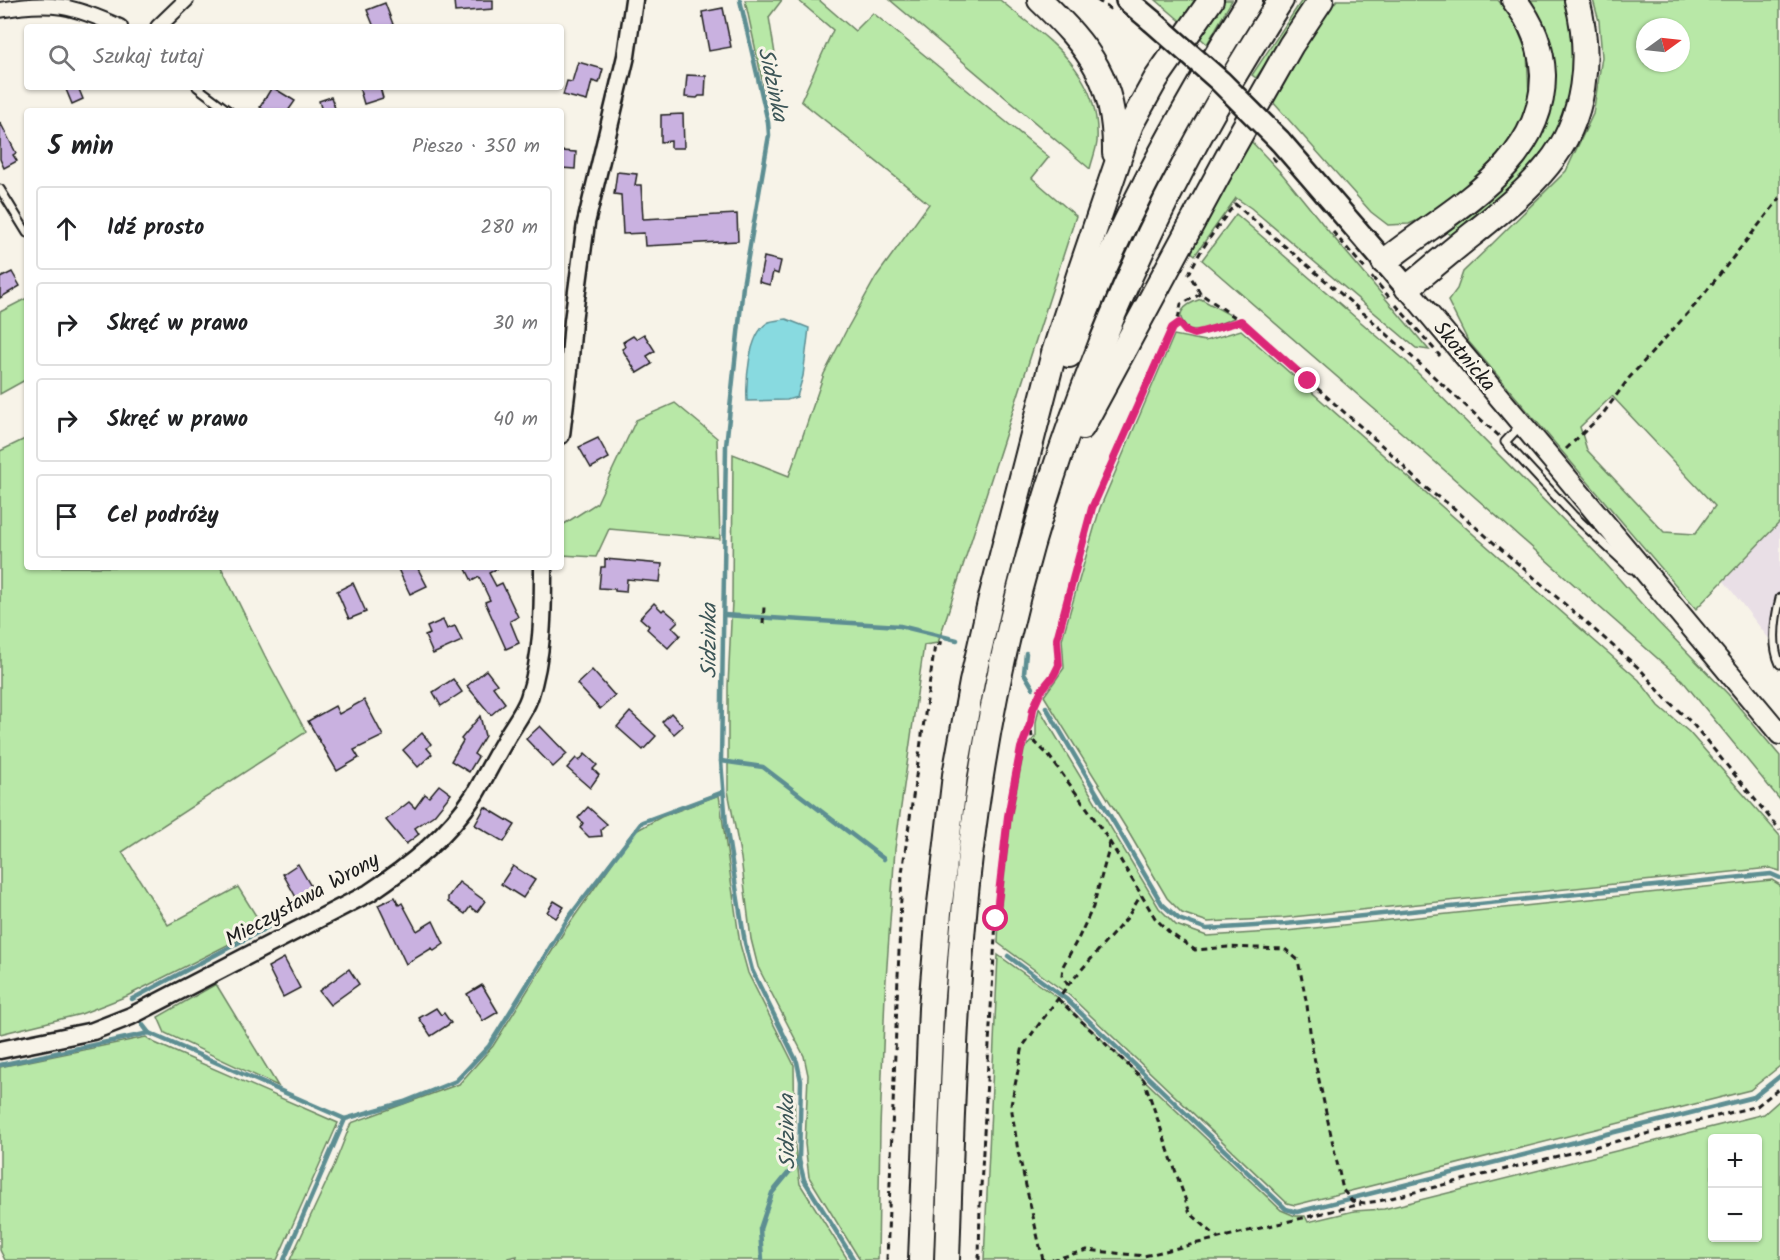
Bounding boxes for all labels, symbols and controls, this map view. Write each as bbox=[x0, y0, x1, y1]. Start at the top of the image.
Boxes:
north arrow bbox=[1636, 18, 1690, 72]
search box bbox=[24, 24, 564, 90]
text: Szukaj tutaj bbox=[93, 40, 204, 75]
icon: search bbox=[45, 41, 78, 74]
water label: Sidzinka bbox=[747, 44, 797, 127]
text: 5 min bbox=[48, 126, 114, 168]
text: Pieszo · 350 m bbox=[412, 131, 540, 163]
text: Idź prosto bbox=[107, 211, 204, 246]
icon: ahead bbox=[50, 212, 83, 245]
text: 280 m bbox=[480, 212, 538, 244]
text: Skręć w prawo bbox=[107, 307, 248, 342]
icon: right bbox=[50, 308, 83, 341]
text: 30 m bbox=[493, 308, 538, 340]
street label: Skotnicka bbox=[1424, 314, 1503, 400]
route end bbox=[1294, 367, 1320, 393]
text: Skręć w prawo bbox=[107, 403, 248, 438]
icon: right bbox=[50, 404, 83, 437]
text: 40 m bbox=[493, 404, 538, 436]
text: Cel podróży bbox=[107, 499, 219, 534]
icon: arrive bbox=[50, 500, 83, 533]
water label: Sidzinka bbox=[693, 602, 728, 679]
street label: Mieczysława Wrony bbox=[219, 844, 386, 956]
route start bbox=[982, 905, 1008, 931]
water label: Sidzinka bbox=[770, 1092, 807, 1170]
map controls bbox=[1708, 1134, 1762, 1242]
button: + bbox=[1708, 1134, 1762, 1188]
button: − bbox=[1708, 1188, 1762, 1242]

